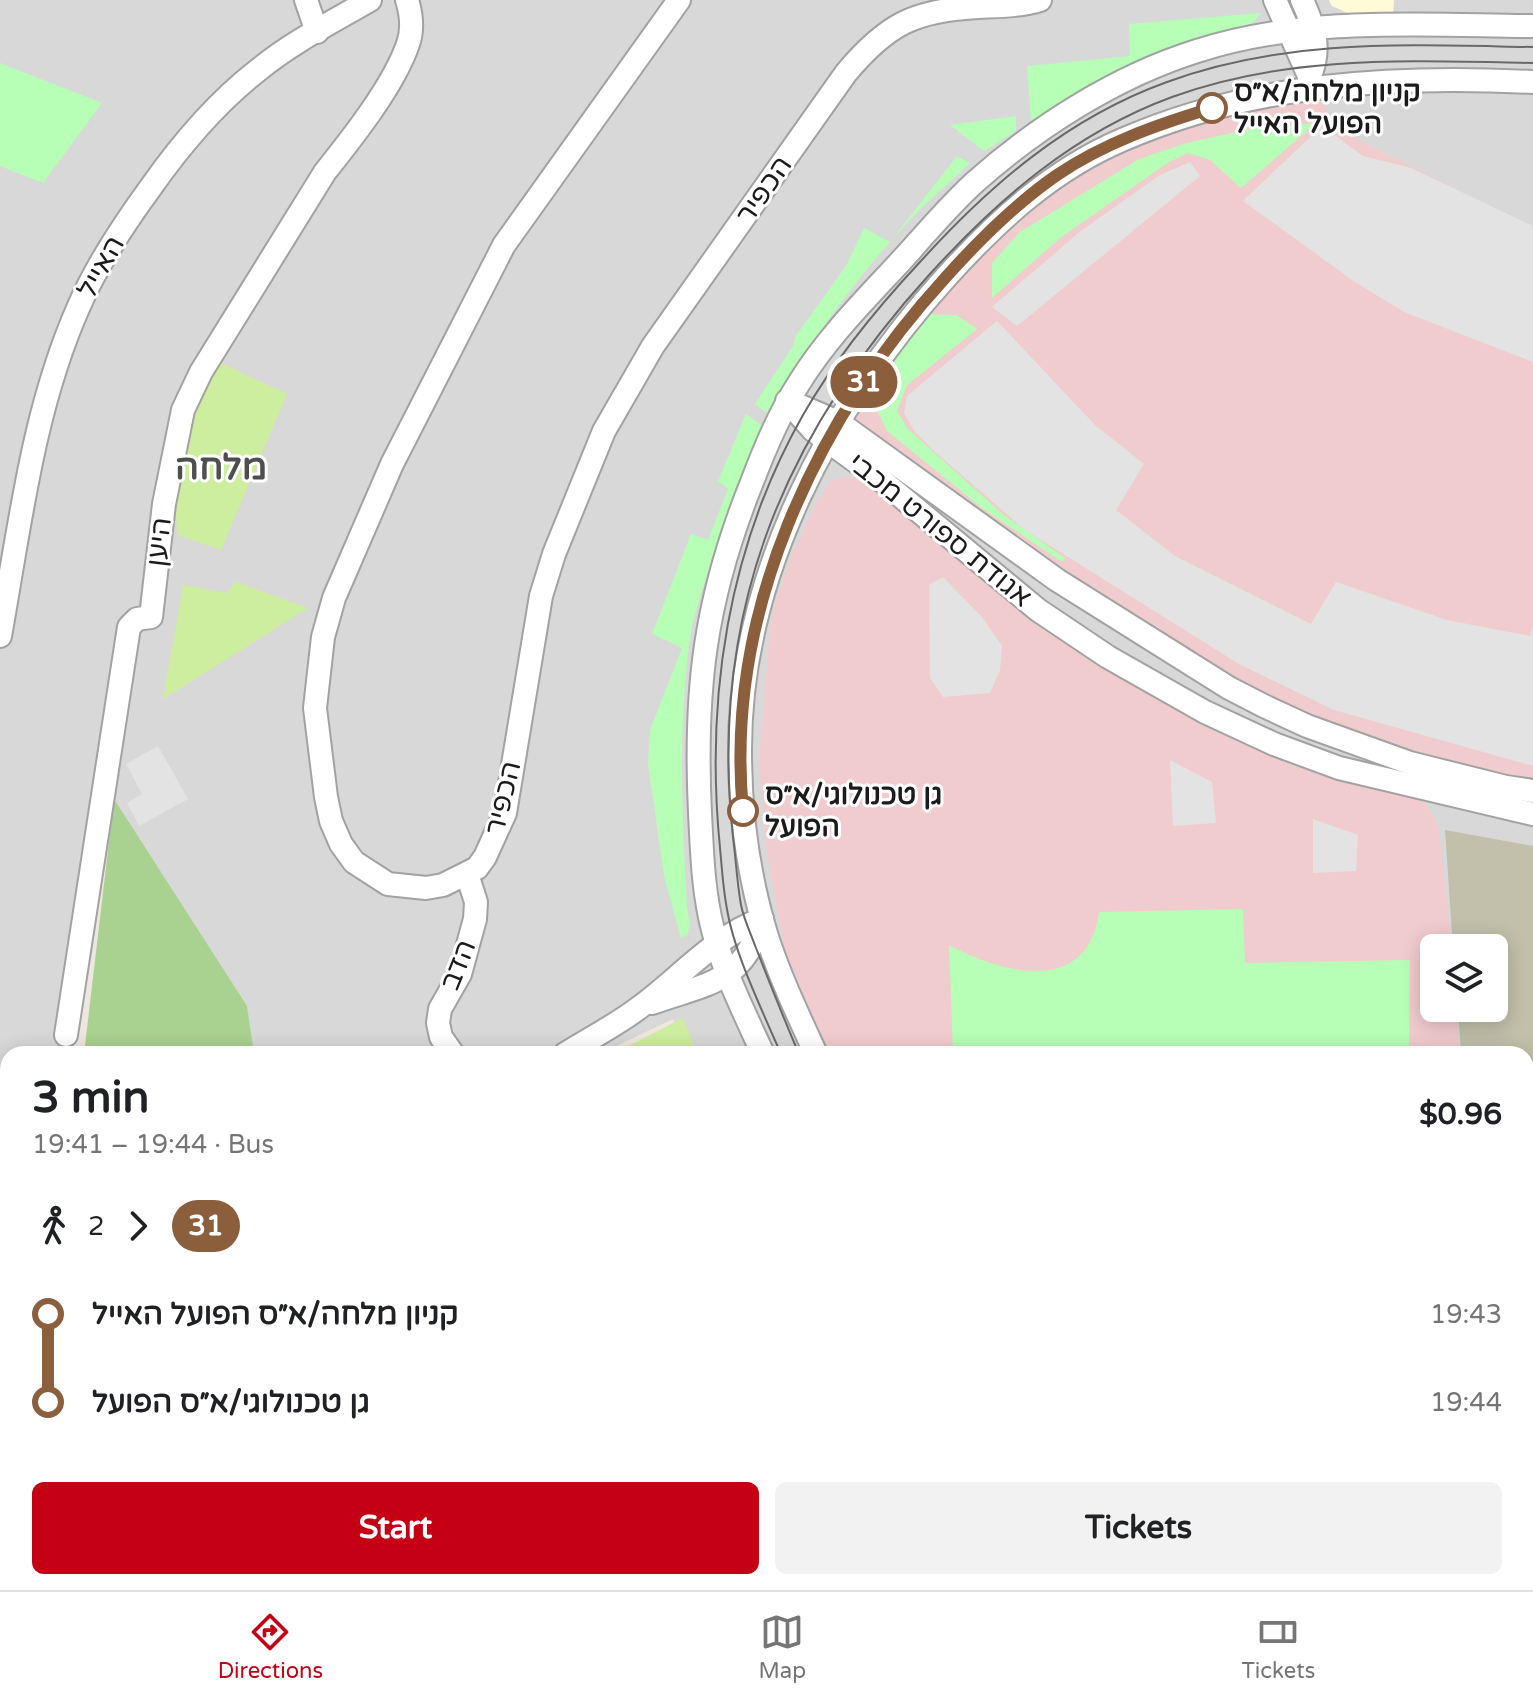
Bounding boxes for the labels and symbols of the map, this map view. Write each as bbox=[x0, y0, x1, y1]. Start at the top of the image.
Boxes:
place label: קניון מלחה/א״ס הפועל האייל bbox=[1234, 75, 1421, 141]
marker: קניון מלחה/א״ס הפועל האייל bbox=[1197, 93, 1227, 123]
street label: הכפיר bbox=[729, 150, 799, 230]
street label: האייל bbox=[70, 230, 132, 304]
line badge: 31 bbox=[828, 356, 900, 408]
street label: אגודת ספורט מכבי bbox=[841, 445, 1039, 615]
district label: מלחה bbox=[175, 446, 267, 489]
street label: היען bbox=[139, 516, 179, 568]
street label: הכפיר bbox=[477, 757, 529, 839]
place label: גן טכנולוגי/א״ס הפועל bbox=[765, 778, 942, 844]
marker: גן טכנולוגי/א״ס הפועל bbox=[728, 796, 758, 826]
street label: הדב bbox=[433, 935, 483, 995]

